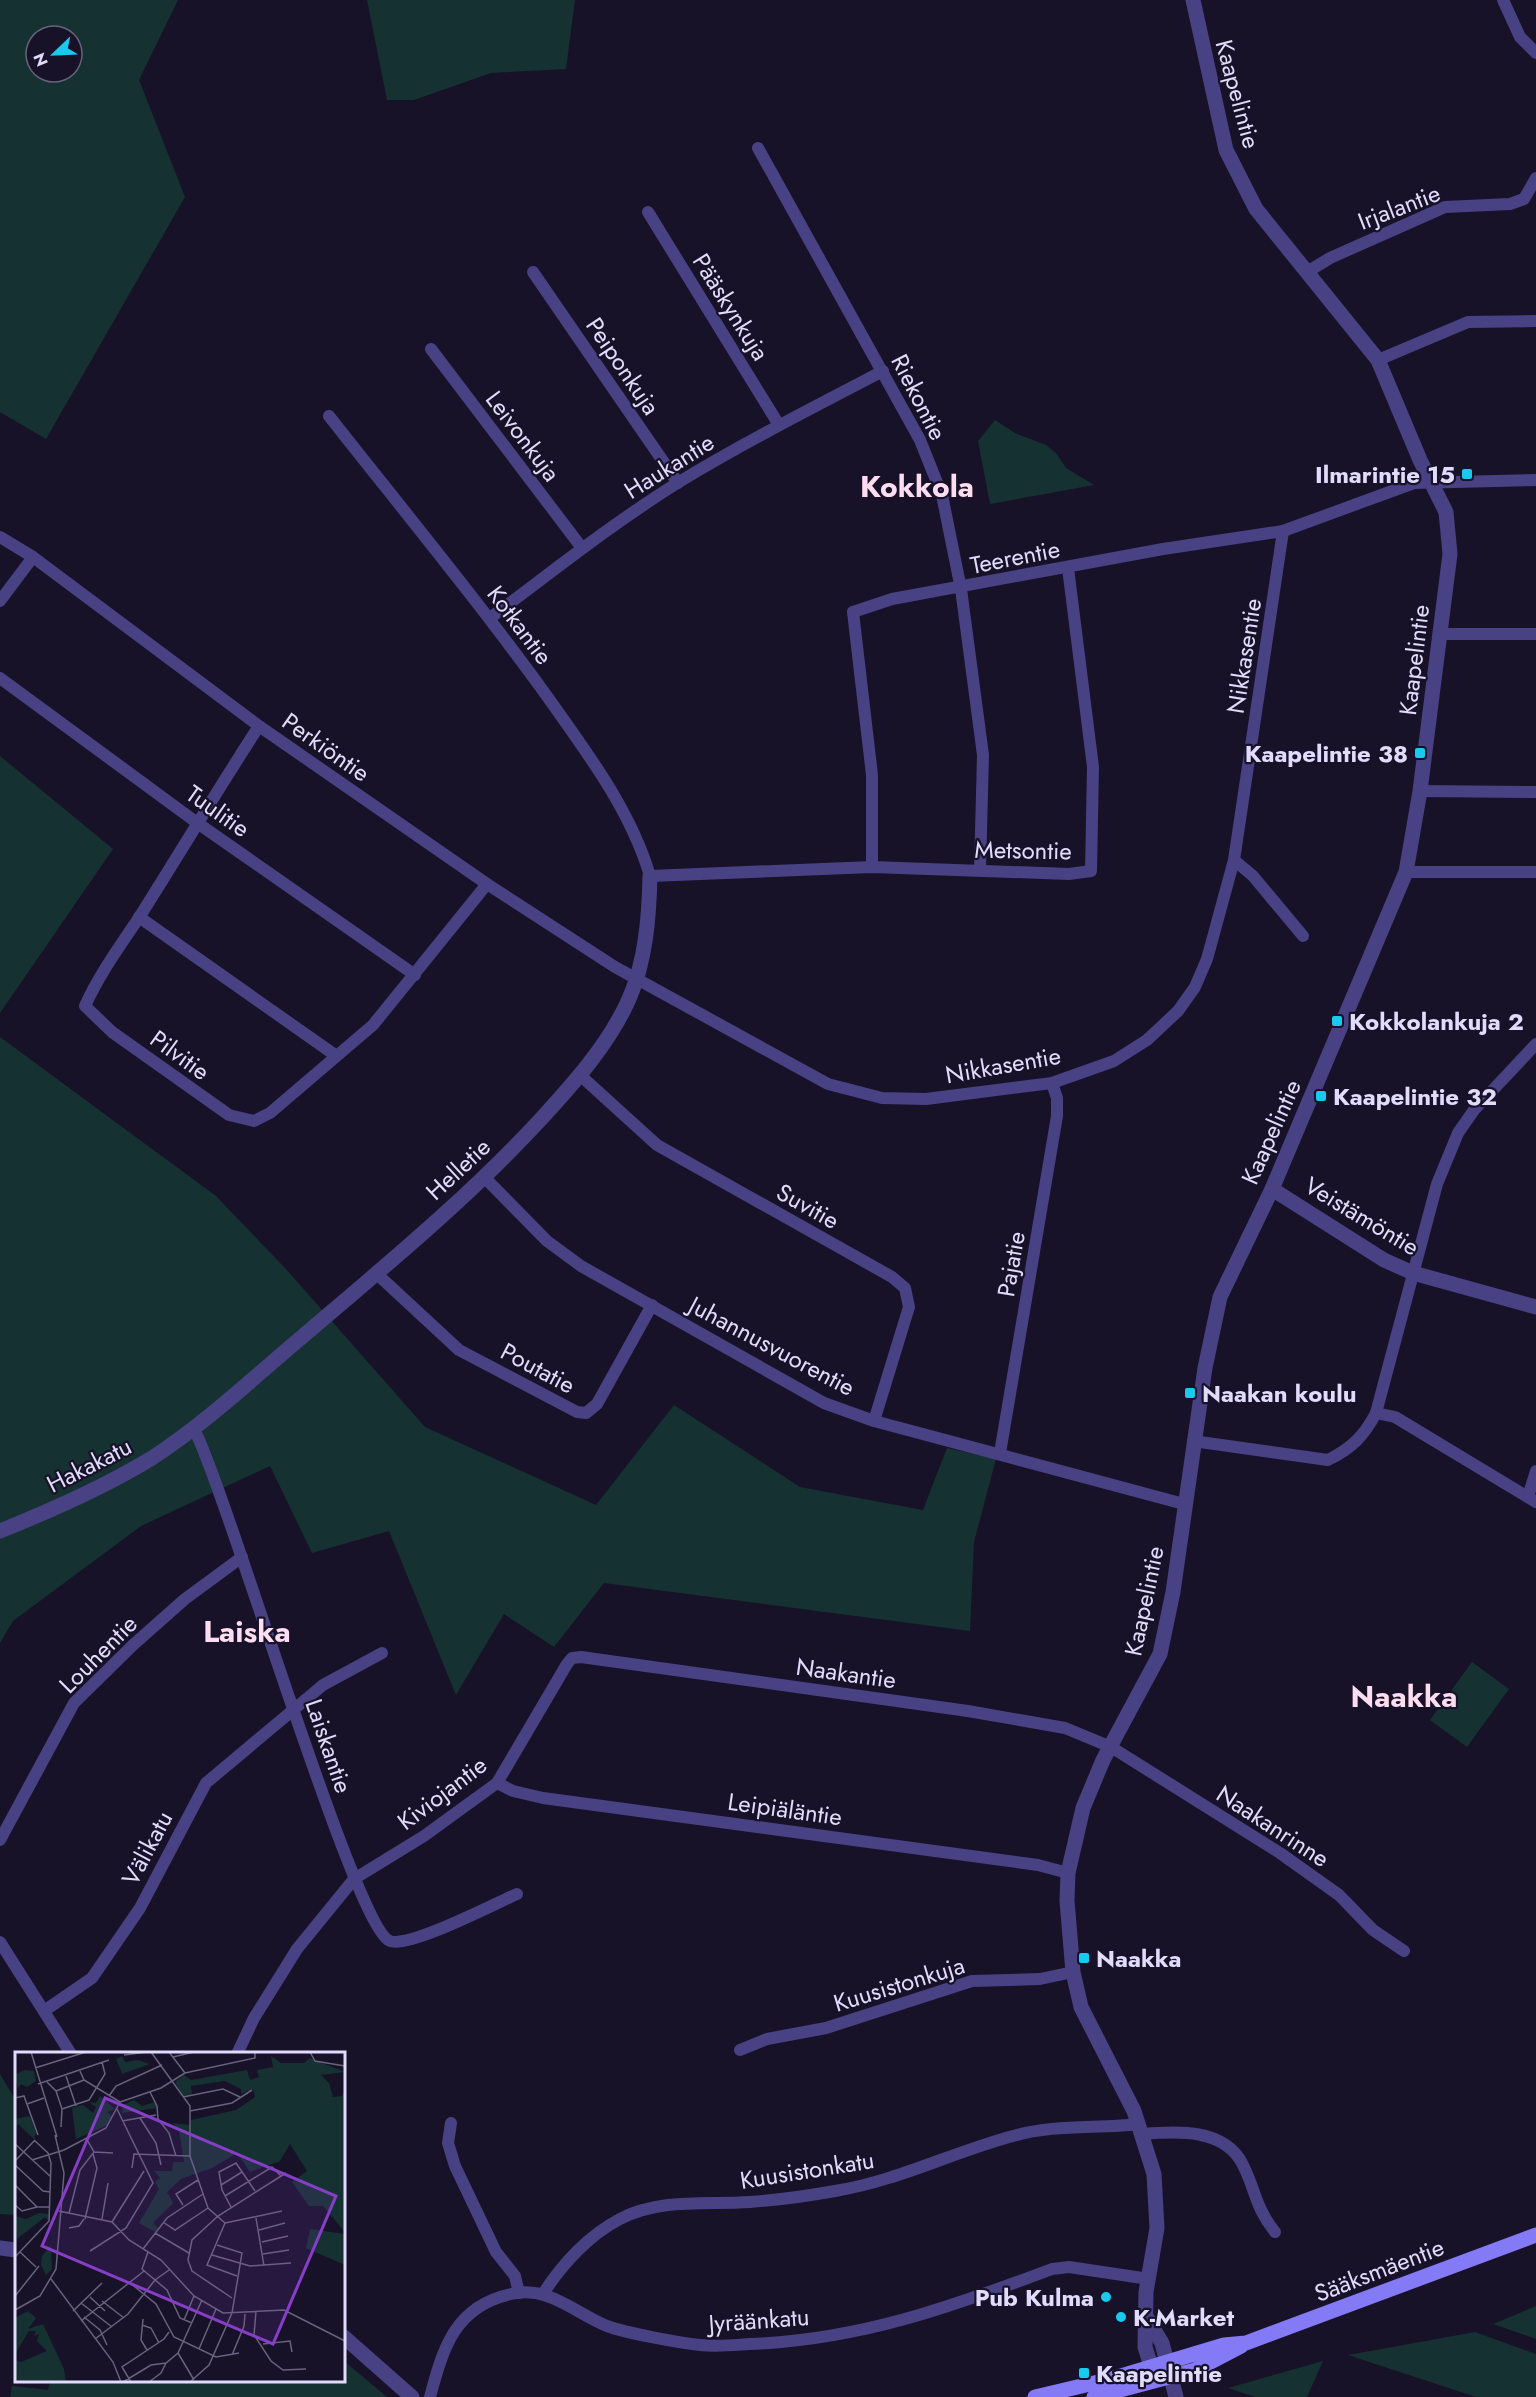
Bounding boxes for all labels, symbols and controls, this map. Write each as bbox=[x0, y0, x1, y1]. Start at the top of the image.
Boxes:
north arrow bbox=[24, 24, 84, 84]
street label: Kaapelintie bbox=[1207, 36, 1269, 152]
text: N bbox=[28, 49, 54, 70]
street label: Irjalantie bbox=[1353, 175, 1445, 239]
street label: Pääskynkuja bbox=[684, 247, 778, 367]
street label: Peiponkuja bbox=[577, 310, 669, 422]
street label: Riekontie bbox=[882, 348, 956, 446]
street label: Leivonkuja bbox=[477, 383, 569, 489]
street label: Haukantie bbox=[617, 425, 721, 507]
place label: Ilmarintie 15 bbox=[1315, 457, 1455, 492]
district label: Kokkola bbox=[860, 465, 974, 508]
marker: Ilmarintie 15 bbox=[1460, 467, 1474, 481]
street label: Teerentie bbox=[967, 531, 1063, 583]
street label: Kotkantie bbox=[479, 578, 561, 672]
street label: Nikkasentie bbox=[1218, 596, 1270, 716]
street label: Kaapelintie bbox=[1390, 603, 1438, 717]
street label: Perkiöntie bbox=[275, 704, 377, 790]
place label: Kaapelintie 38 bbox=[1245, 736, 1408, 771]
marker: Kaapelintie 38 bbox=[1413, 746, 1427, 760]
street label: Tuulitie bbox=[179, 776, 257, 846]
street label: Metsontie bbox=[974, 832, 1072, 868]
place label: Kokkolankuja 2 bbox=[1349, 1004, 1524, 1039]
marker: Kokkolankuja 2 bbox=[1330, 1014, 1344, 1028]
street label: Pilvitie bbox=[143, 1021, 217, 1089]
street label: Nikkasentie bbox=[943, 1038, 1063, 1092]
street label: Kaapelintie bbox=[1232, 1074, 1310, 1190]
place label: Kaapelintie 32 bbox=[1333, 1079, 1497, 1114]
marker: Kaapelintie 32 bbox=[1314, 1089, 1328, 1103]
street label: Helletie bbox=[418, 1130, 498, 1208]
street label: Veistämöntie bbox=[1298, 1168, 1426, 1264]
street label: Suvitie bbox=[770, 1174, 846, 1238]
street label: Pajatie bbox=[988, 1229, 1034, 1299]
street label: Juhannusvuorentie bbox=[680, 1286, 861, 1404]
street label: Poutatie bbox=[495, 1334, 581, 1402]
place label: Naakan koulu bbox=[1202, 1376, 1356, 1411]
marker: Naakan koulu bbox=[1183, 1386, 1197, 1400]
street label: Hakakatu bbox=[40, 1429, 138, 1501]
street label: Kaapelintie bbox=[1115, 1543, 1173, 1659]
street label: Louhentie bbox=[51, 1607, 145, 1701]
district label: Laiska bbox=[203, 1610, 291, 1653]
street label: Naakantie bbox=[794, 1649, 898, 1697]
district label: Naakka bbox=[1351, 1675, 1457, 1718]
street label: Laiskantie bbox=[297, 1694, 361, 1798]
street label: Kiviojantie bbox=[390, 1748, 494, 1838]
street label: Naakanrinne bbox=[1210, 1776, 1336, 1876]
street label: Leipiäläntie bbox=[726, 1784, 844, 1834]
street label: Välikatu bbox=[113, 1805, 181, 1891]
place label: Naakka bbox=[1096, 1941, 1182, 1976]
street label: Kuusistonkuja bbox=[829, 1947, 969, 2021]
marker: Naakka bbox=[1077, 1951, 1091, 1965]
inset map bbox=[15, 2052, 345, 2382]
street label: Kuusistonkatu bbox=[737, 2142, 877, 2198]
street label: Sääksmäentie bbox=[1309, 2229, 1449, 2311]
place label: Pub Kulma bbox=[975, 2280, 1094, 2315]
marker: Pub Kulma bbox=[1099, 2290, 1113, 2304]
street label: Jyräänkatu bbox=[704, 2299, 811, 2341]
place label: K-Market bbox=[1133, 2300, 1235, 2335]
marker: K-Market bbox=[1114, 2310, 1128, 2324]
place label: Kaapelintie bbox=[1096, 2356, 1222, 2391]
marker: Kaapelintie bbox=[1077, 2366, 1091, 2380]

